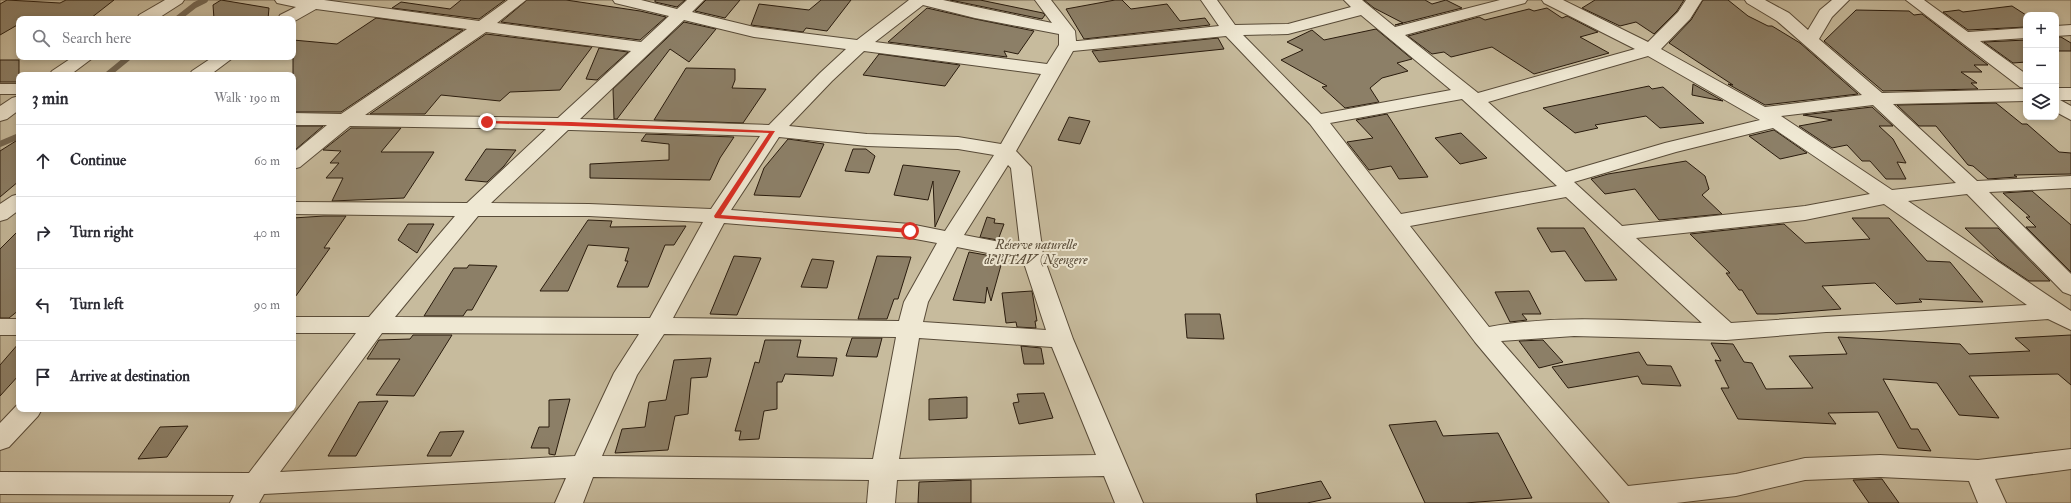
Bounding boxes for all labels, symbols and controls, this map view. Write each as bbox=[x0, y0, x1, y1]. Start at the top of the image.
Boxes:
map controls bbox=[2023, 12, 2059, 120]
button: + bbox=[2023, 12, 2059, 48]
search box bbox=[16, 16, 296, 60]
icon: search bbox=[30, 27, 52, 49]
text: Search here bbox=[62, 29, 131, 48]
button: − bbox=[2023, 48, 2059, 84]
button: layers bbox=[2023, 84, 2059, 120]
text: 3 min bbox=[32, 88, 69, 109]
text: Walk · 190 m bbox=[214, 90, 280, 106]
route end bbox=[478, 113, 496, 131]
icon: ahead bbox=[32, 150, 54, 172]
text: Continue bbox=[70, 151, 126, 170]
text: 60 m bbox=[254, 153, 280, 169]
icon: right bbox=[32, 222, 54, 244]
route start bbox=[901, 222, 919, 240]
text: Turn right bbox=[70, 223, 133, 242]
text: 40 m bbox=[254, 225, 280, 241]
park label: Réserve naturelle de l'ITAV (Ngengere bbox=[983, 237, 1088, 268]
icon: left bbox=[32, 294, 54, 316]
text: Turn left bbox=[70, 295, 124, 314]
text: 90 m bbox=[254, 297, 280, 313]
icon: arrive bbox=[32, 366, 54, 388]
text: Arrive at destination bbox=[70, 367, 190, 386]

